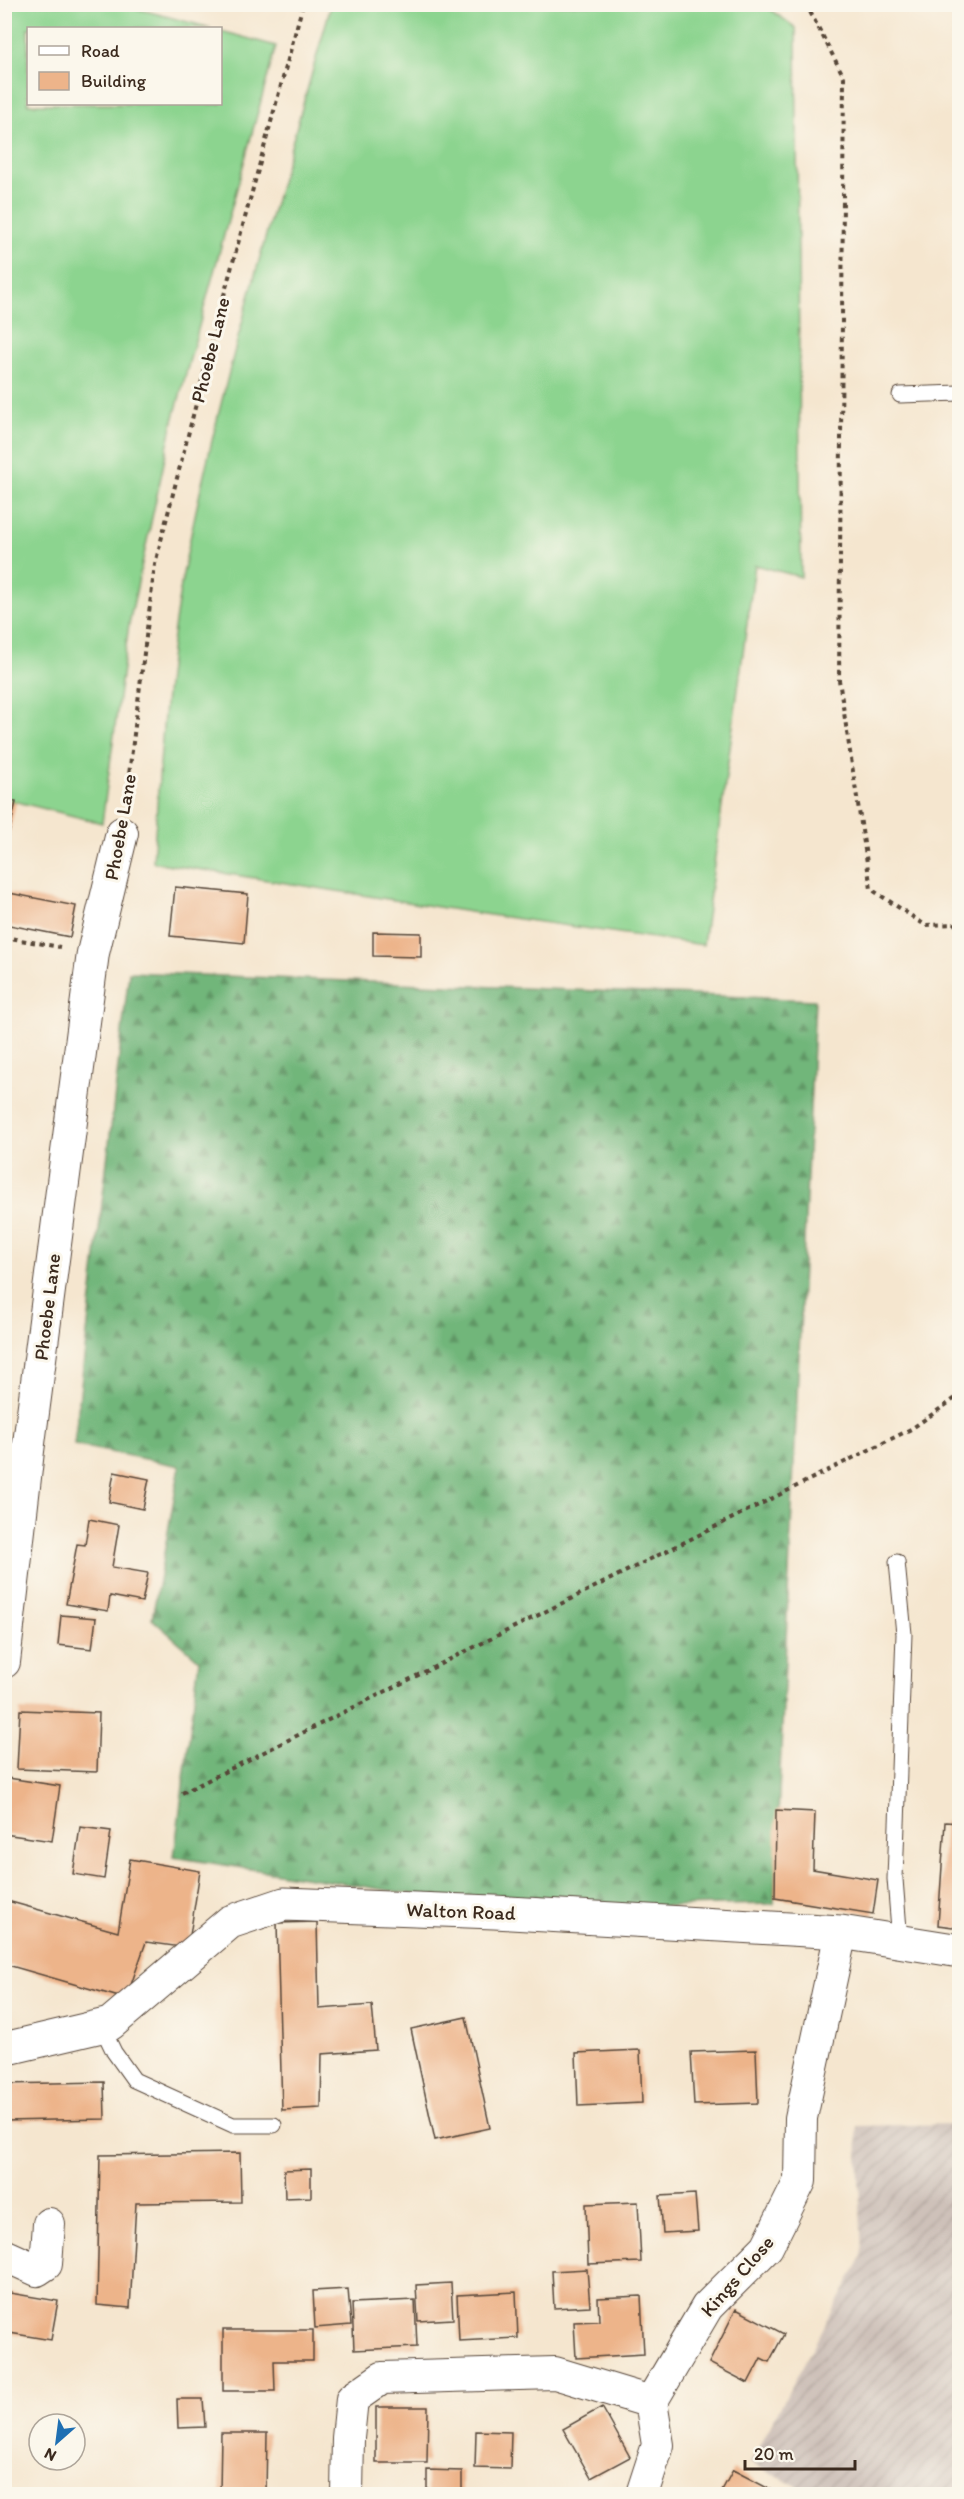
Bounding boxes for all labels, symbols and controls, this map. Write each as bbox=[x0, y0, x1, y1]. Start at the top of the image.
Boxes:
legend bbox=[27, 27, 222, 105]
text: Road bbox=[81, 40, 120, 62]
text: Building bbox=[81, 70, 147, 92]
street label: Phoebe Lane bbox=[185, 295, 235, 405]
street label: Phoebe Lane bbox=[99, 772, 141, 882]
street label: Phoebe Lane bbox=[29, 1252, 65, 1362]
street label: Walton Road bbox=[406, 1897, 516, 1925]
street label: Kings Close bbox=[695, 2230, 779, 2322]
north arrow bbox=[27, 2412, 87, 2472]
scale bar bbox=[745, 2433, 854, 2471]
text: 20 m bbox=[754, 2443, 794, 2465]
text: N bbox=[41, 2444, 59, 2466]

